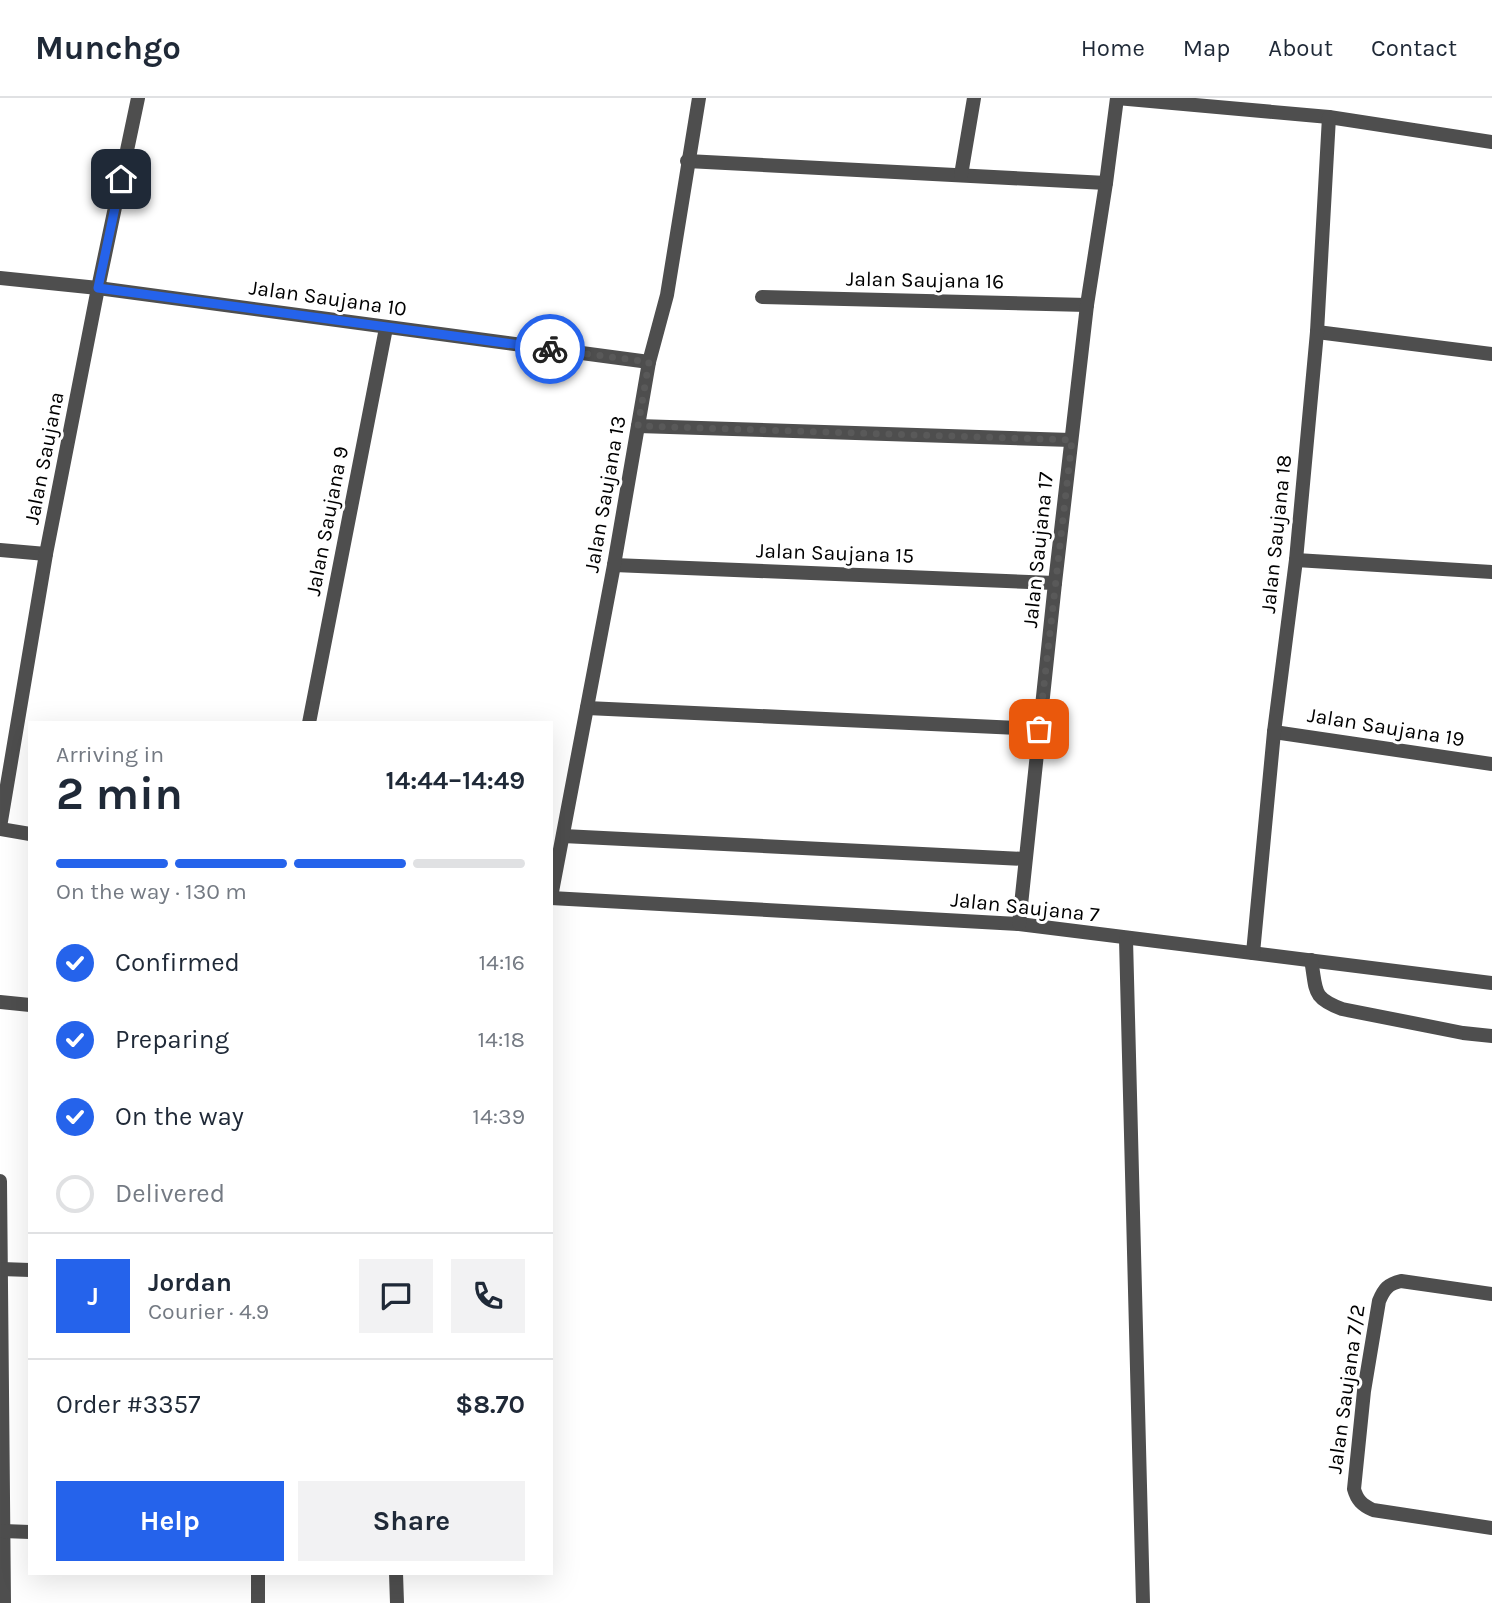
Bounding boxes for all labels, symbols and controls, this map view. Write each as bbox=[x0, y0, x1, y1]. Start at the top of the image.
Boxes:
text: Munchgo bbox=[35, 29, 181, 67]
text: Home bbox=[1081, 34, 1145, 62]
text: Map bbox=[1183, 34, 1230, 62]
text: About bbox=[1268, 34, 1333, 62]
text: Contact bbox=[1371, 34, 1457, 62]
pin bbox=[91, 149, 151, 209]
icon: home bbox=[102, 160, 140, 198]
street label: Jalan Saujana 16 bbox=[846, 267, 1004, 293]
street label: Jalan Saujana 10 bbox=[248, 275, 408, 321]
courier bbox=[515, 314, 585, 384]
icon: bike bbox=[531, 330, 569, 368]
street label: Jalan Saujana bbox=[19, 390, 69, 526]
street label: Jalan Saujana 13 bbox=[579, 414, 631, 574]
street label: Jalan Saujana 9 bbox=[301, 444, 353, 598]
street label: Jalan Saujana 18 bbox=[1256, 454, 1296, 614]
street label: Jalan Saujana 17 bbox=[1018, 471, 1058, 629]
street label: Jalan Saujana 15 bbox=[755, 538, 915, 568]
pin bbox=[1009, 699, 1069, 759]
street label: Jalan Saujana 19 bbox=[1306, 703, 1466, 751]
icon: bag bbox=[1020, 710, 1058, 748]
text: Arriving in bbox=[56, 741, 164, 768]
text: 14:44–14:49 bbox=[386, 765, 525, 796]
text: 2 min bbox=[56, 767, 183, 821]
text: On the way · 130 m bbox=[56, 878, 247, 905]
street label: Jalan Saujana 7 bbox=[949, 887, 1101, 927]
icon: check bbox=[56, 944, 94, 982]
text: Confirmed bbox=[115, 947, 240, 978]
text: 14:16 bbox=[478, 949, 525, 976]
icon: check bbox=[56, 1021, 94, 1059]
text: Preparing bbox=[115, 1024, 229, 1055]
text: 14:18 bbox=[478, 1026, 525, 1053]
icon: check bbox=[56, 1098, 94, 1136]
text: On the way bbox=[115, 1101, 244, 1132]
text: 14:39 bbox=[472, 1103, 525, 1130]
text: Delivered bbox=[115, 1178, 225, 1209]
button: chat bbox=[359, 1259, 433, 1333]
button: phone bbox=[451, 1259, 525, 1333]
text: Jordan bbox=[148, 1267, 232, 1298]
text: J bbox=[87, 1281, 99, 1312]
text: Courier · 4.9 bbox=[148, 1298, 269, 1325]
street label: Jalan Saujana 7/2 bbox=[1322, 1303, 1370, 1475]
text: Order #3357 bbox=[56, 1389, 200, 1420]
text: $8.70 bbox=[455, 1389, 525, 1420]
button: Help bbox=[56, 1481, 284, 1561]
button: Share bbox=[298, 1481, 525, 1561]

